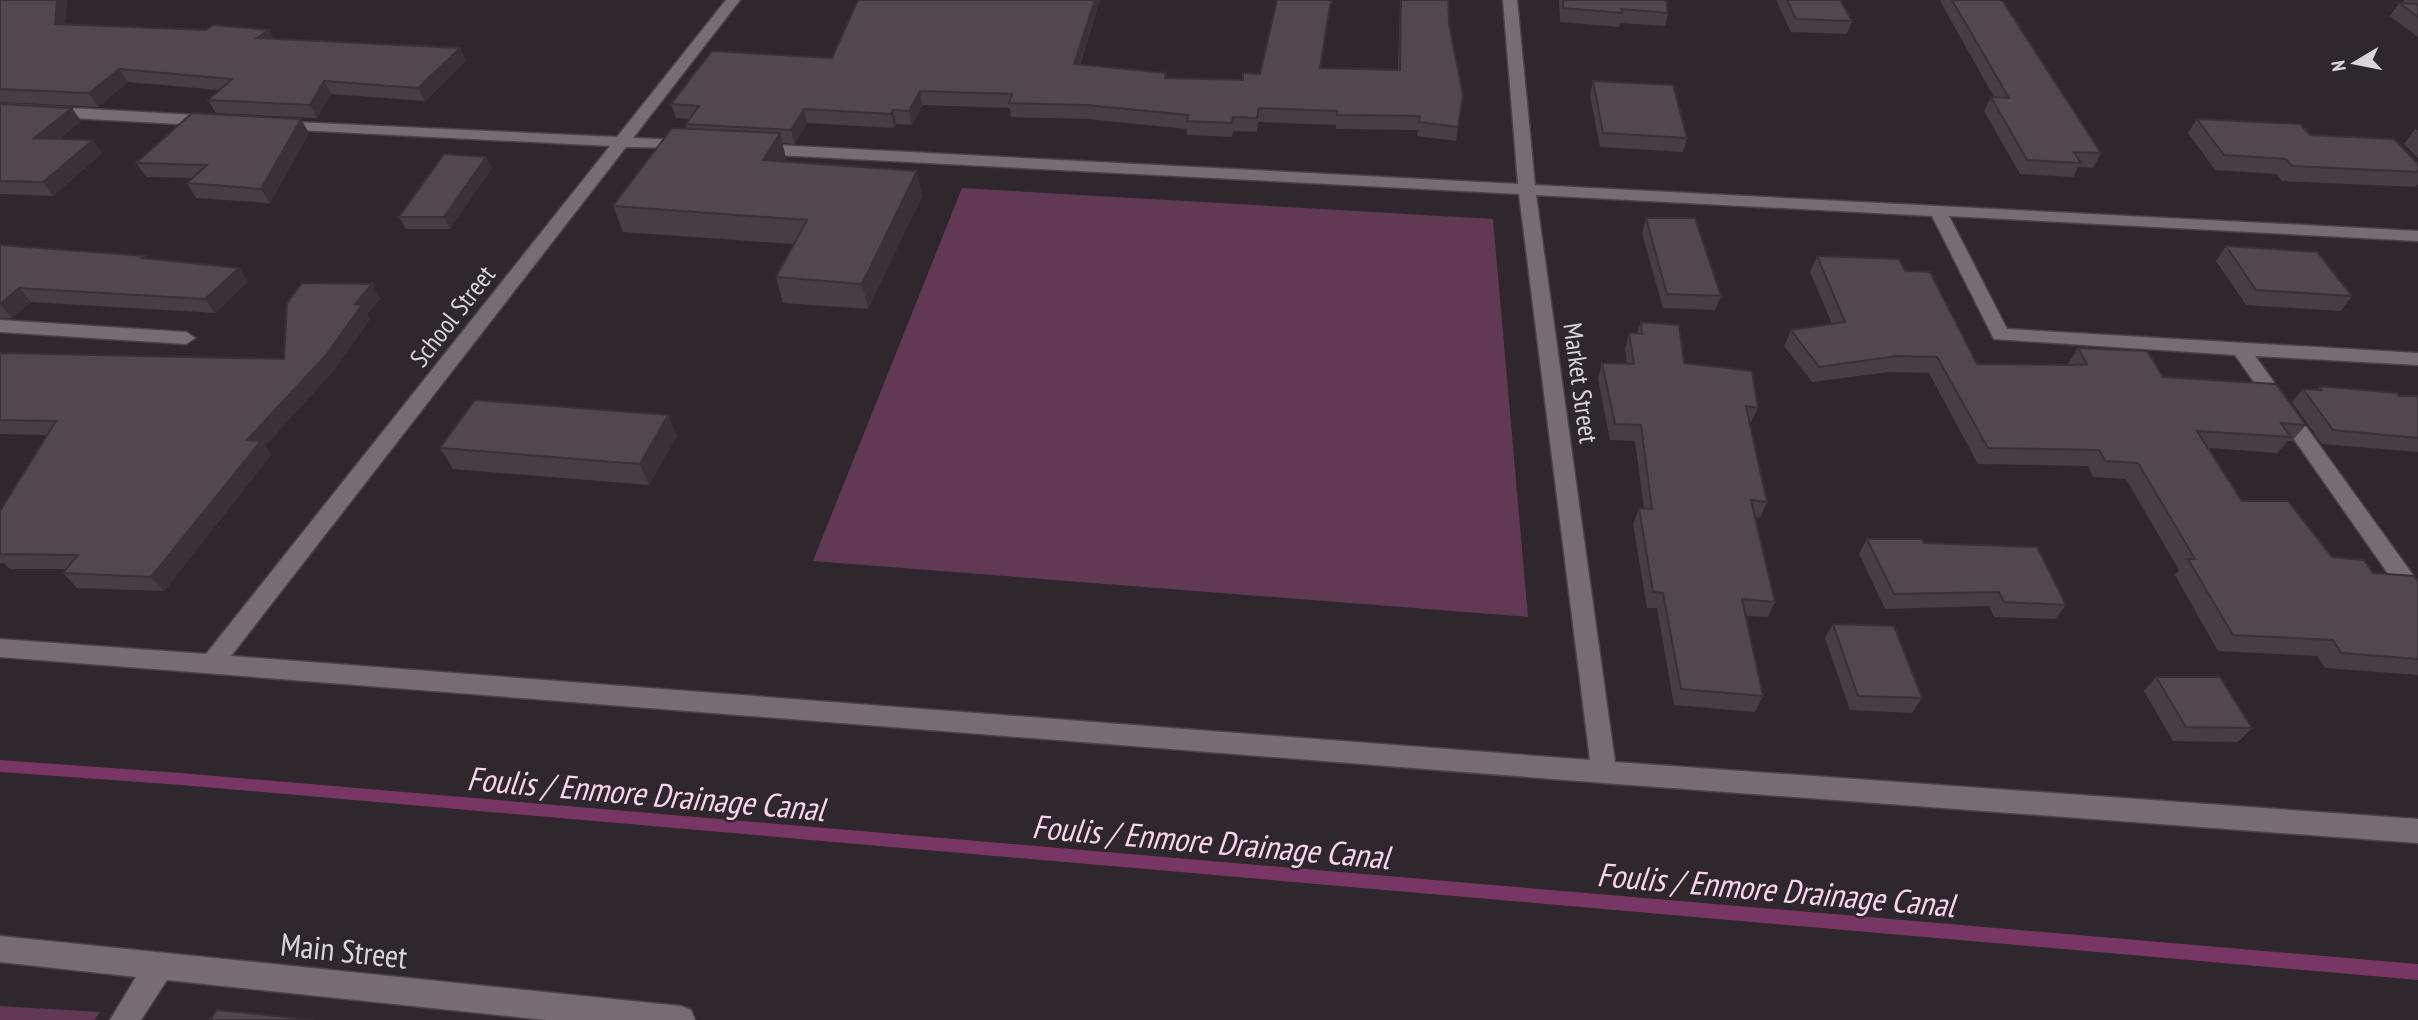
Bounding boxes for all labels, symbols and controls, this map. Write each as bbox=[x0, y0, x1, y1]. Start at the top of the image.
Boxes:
north arrow bbox=[2320, 28, 2390, 98]
text: N bbox=[2326, 59, 2351, 73]
street label: School Street bbox=[402, 259, 502, 373]
street label: Market Street bbox=[1556, 321, 1606, 445]
water label: Foulis / Enmore Drainage Canal bbox=[466, 756, 830, 830]
water label: Foulis / Enmore Drainage Canal bbox=[1031, 804, 1395, 878]
water label: Foulis / Enmore Drainage Canal bbox=[1596, 852, 1960, 926]
street label: Main Street bbox=[279, 922, 410, 978]

